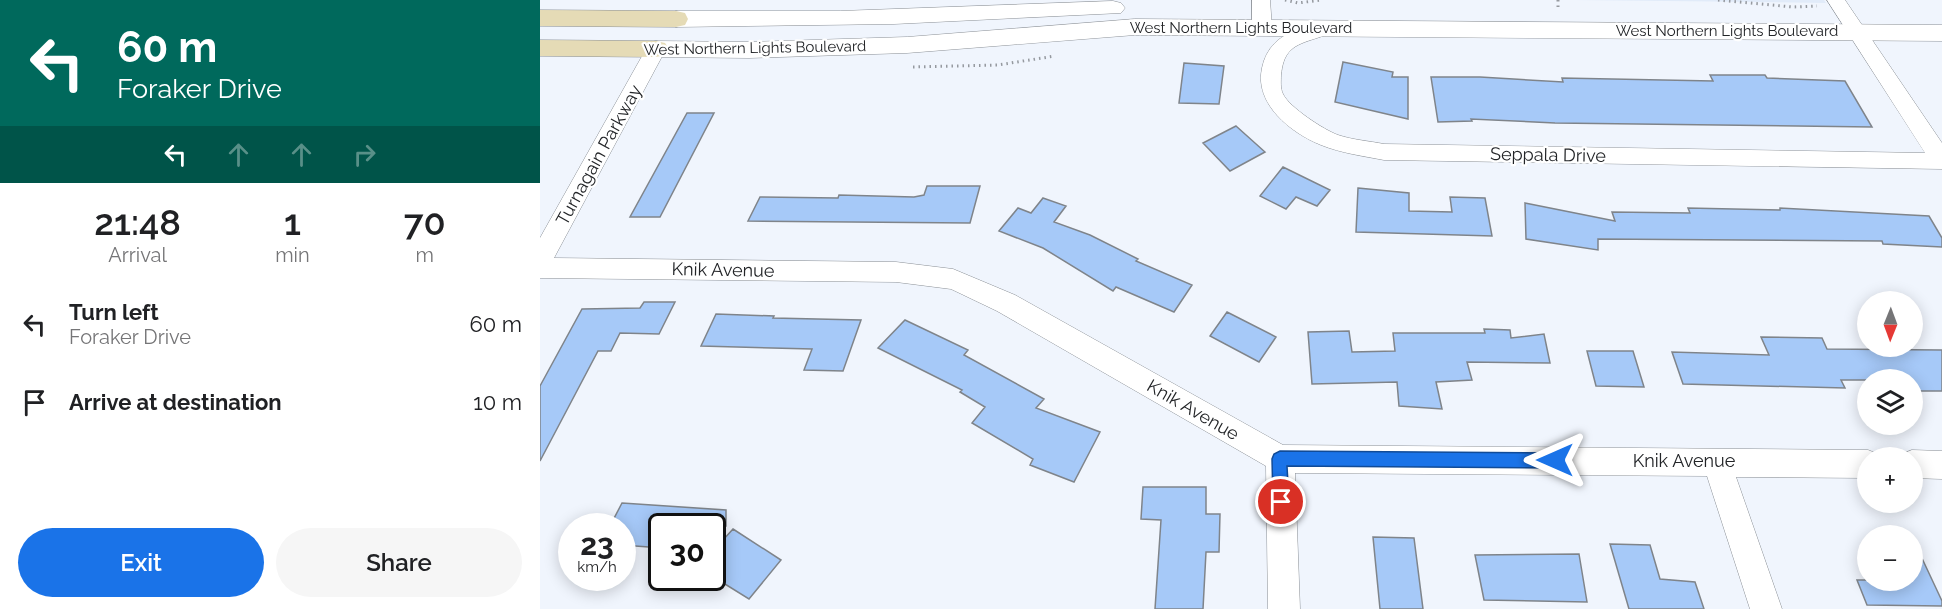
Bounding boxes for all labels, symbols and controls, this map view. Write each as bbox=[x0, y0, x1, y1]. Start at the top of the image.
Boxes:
street label: West Northern Lights Boulevard bbox=[1130, 19, 1352, 37]
street label: West Northern Lights Boulevard bbox=[1616, 22, 1838, 40]
text: 60 m bbox=[117, 23, 217, 72]
icon: left bbox=[18, 24, 96, 102]
street label: West Northern Lights Boulevard bbox=[644, 37, 866, 59]
text: Foraker Drive bbox=[117, 73, 282, 104]
street label: Turnagain Parkway bbox=[551, 81, 646, 229]
icon: left bbox=[159, 138, 192, 171]
icon: ahead bbox=[222, 138, 255, 171]
icon: ahead bbox=[285, 138, 318, 171]
icon: right bbox=[348, 138, 381, 171]
street label: Seppala Drive bbox=[1490, 143, 1606, 166]
text: 21:48 bbox=[94, 201, 181, 243]
text: 1 bbox=[284, 201, 301, 243]
text: 70 bbox=[404, 201, 446, 243]
text: Arrival bbox=[108, 243, 167, 267]
text: min bbox=[275, 243, 310, 267]
text: m bbox=[416, 243, 434, 267]
street label: Knik Avenue bbox=[671, 258, 775, 281]
north arrow bbox=[1857, 291, 1923, 357]
map controls bbox=[1857, 291, 1923, 591]
text: Turn left bbox=[69, 299, 159, 325]
icon: left bbox=[18, 308, 51, 341]
text: 60 m bbox=[469, 311, 522, 337]
text: Foraker Drive bbox=[69, 325, 191, 349]
button: layers bbox=[1857, 369, 1923, 435]
street label: Knik Avenue bbox=[1144, 375, 1243, 445]
icon: arrive bbox=[18, 386, 51, 419]
text: Arrive at destination bbox=[69, 389, 282, 415]
text: 10 m bbox=[473, 389, 522, 415]
position arrow bbox=[1523, 428, 1587, 492]
button: + bbox=[1857, 447, 1923, 513]
street label: Knik Avenue bbox=[1633, 450, 1736, 471]
pin bbox=[1255, 476, 1306, 527]
icon: arrive bbox=[1264, 485, 1297, 518]
speed limit sign: 30 bbox=[648, 513, 726, 591]
button: − bbox=[1857, 525, 1923, 591]
text: 23 bbox=[580, 527, 614, 562]
button: Exit bbox=[18, 528, 264, 597]
button: Share bbox=[276, 528, 522, 597]
text: km/h bbox=[577, 558, 617, 576]

